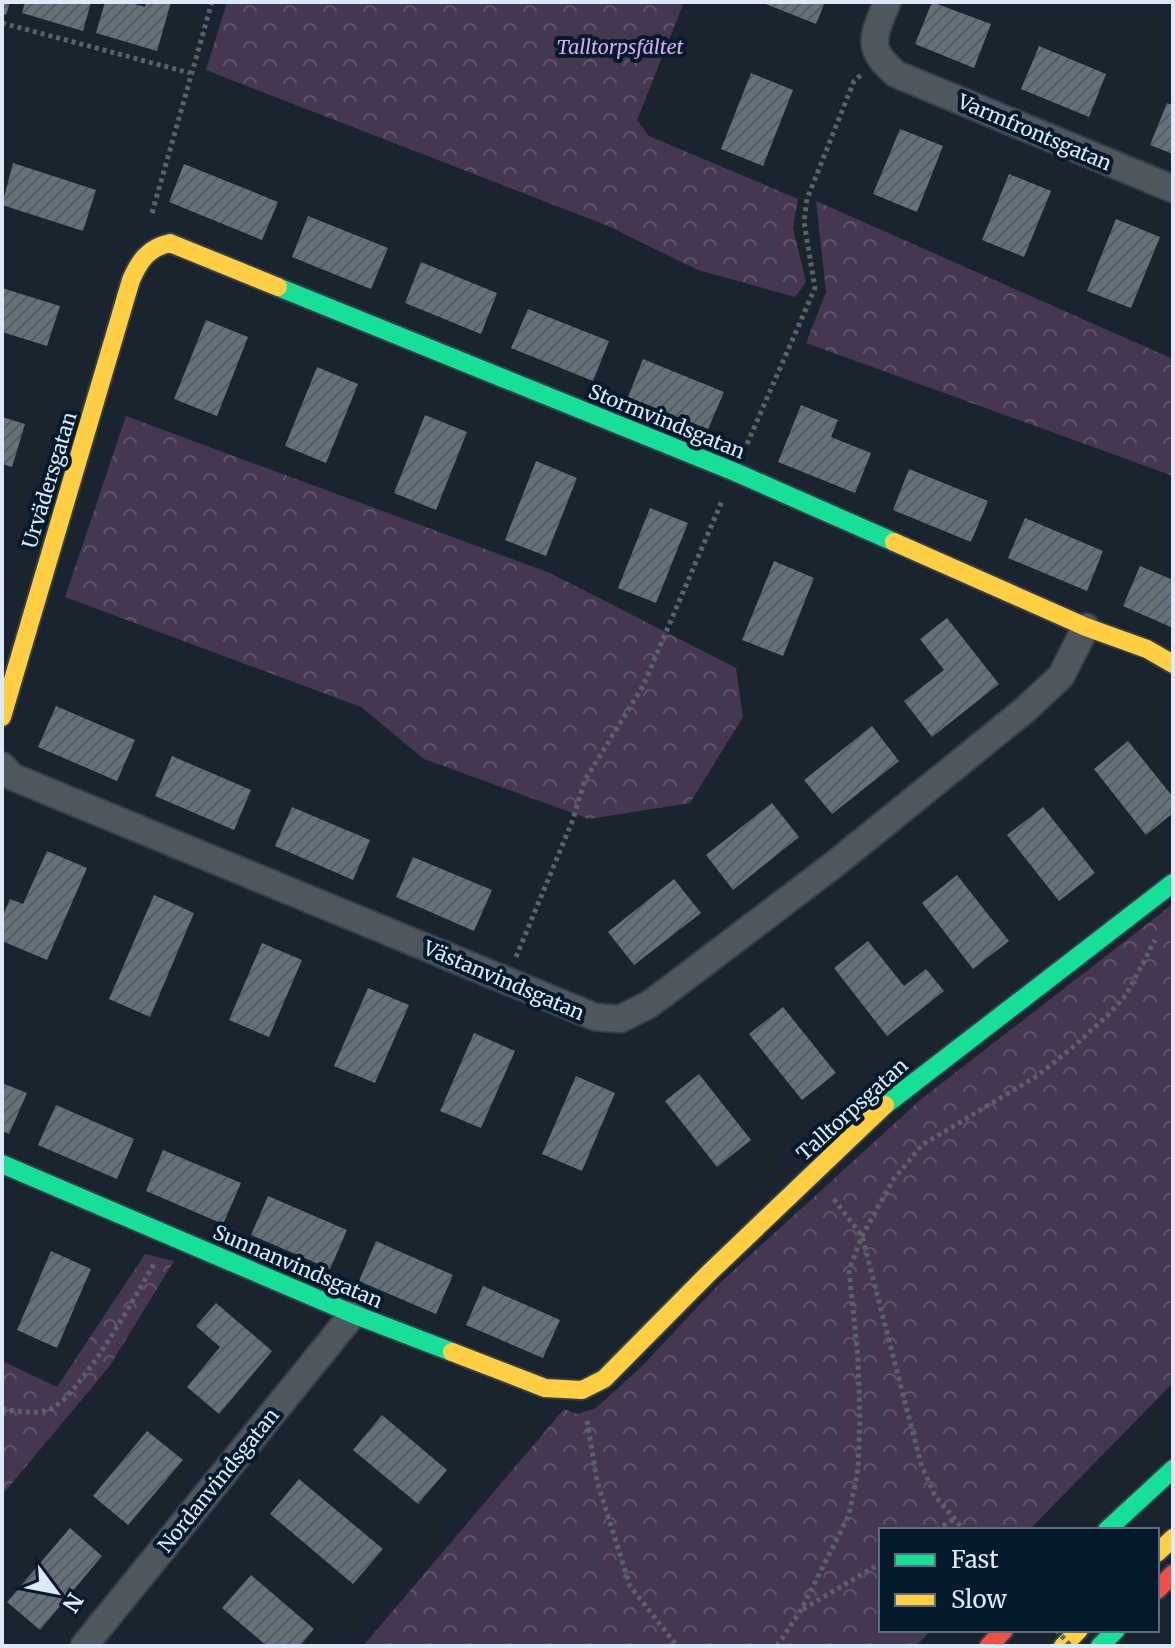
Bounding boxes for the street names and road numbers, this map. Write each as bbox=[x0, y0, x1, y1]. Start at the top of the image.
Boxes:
street label: Varmfrontsgatan bbox=[953, 88, 1116, 176]
street label: Stormvindsgatan bbox=[585, 378, 749, 464]
street label: Urvädersgatan bbox=[16, 409, 82, 551]
street label: Västanvindsgatan bbox=[419, 934, 588, 1025]
street label: Talltorpsgatan bbox=[791, 1053, 913, 1165]
street label: Sunnanvindsgatan bbox=[210, 1219, 386, 1313]
street label: Nordanvindsgatan bbox=[152, 1403, 284, 1557]

